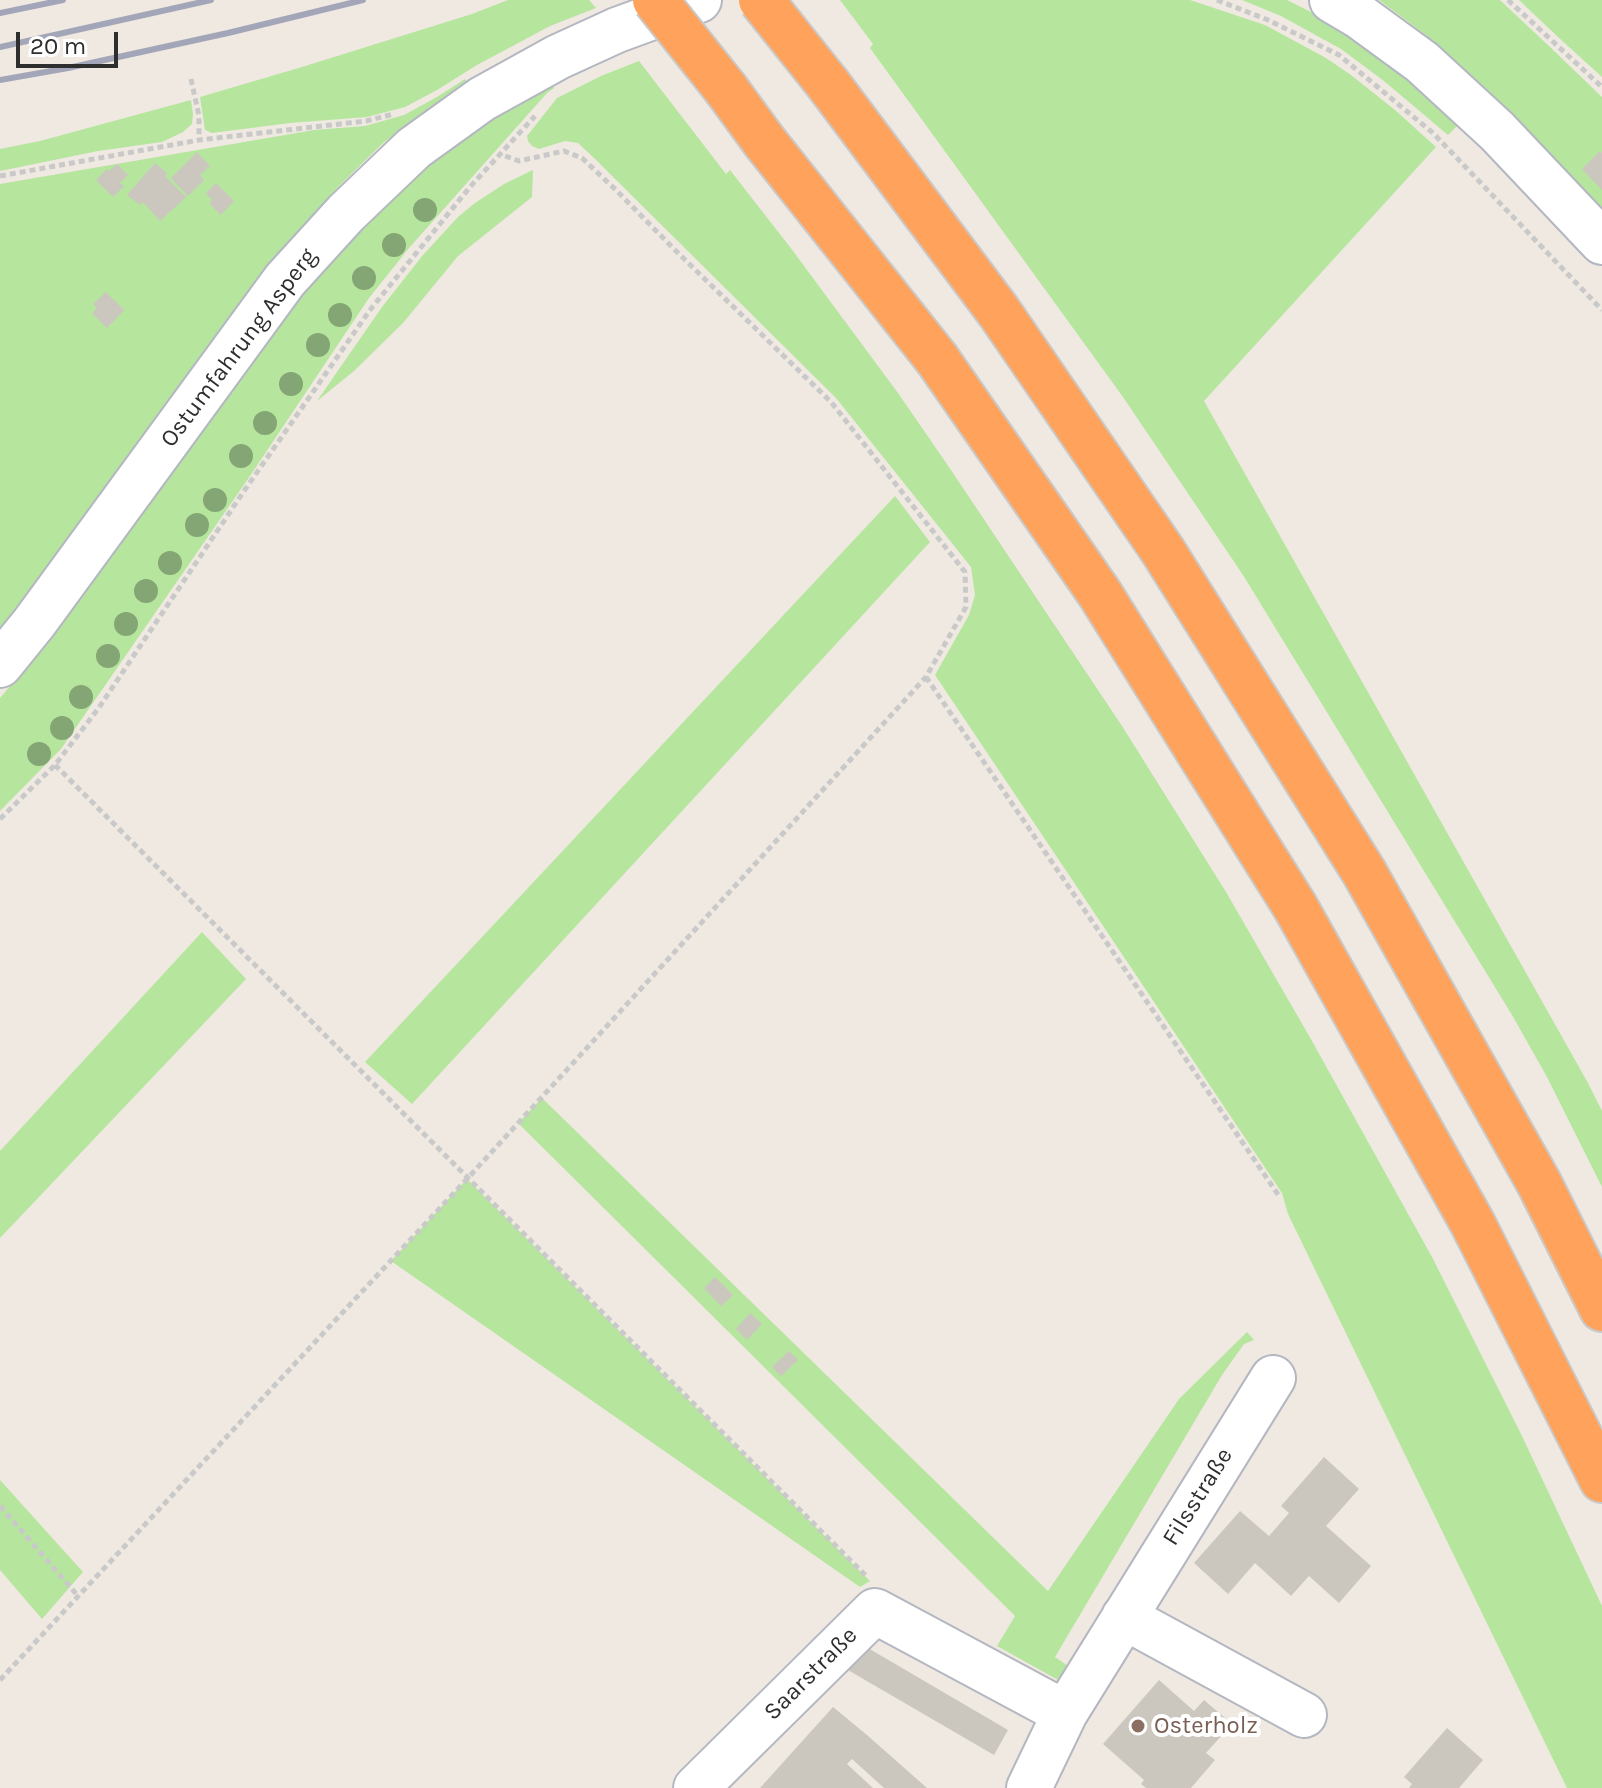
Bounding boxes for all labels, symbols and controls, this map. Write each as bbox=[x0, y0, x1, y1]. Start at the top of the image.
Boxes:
scale bar bbox=[20, 16, 122, 66]
text: 20 m bbox=[30, 32, 86, 60]
street label: Ostumfahrung Asperg bbox=[155, 243, 323, 453]
street label: Filsstraße bbox=[1157, 1443, 1239, 1551]
street label: Saarstraße bbox=[758, 1621, 864, 1727]
place label: Osterholz bbox=[1154, 1712, 1258, 1740]
marker: Osterholz bbox=[1129, 1717, 1147, 1735]

